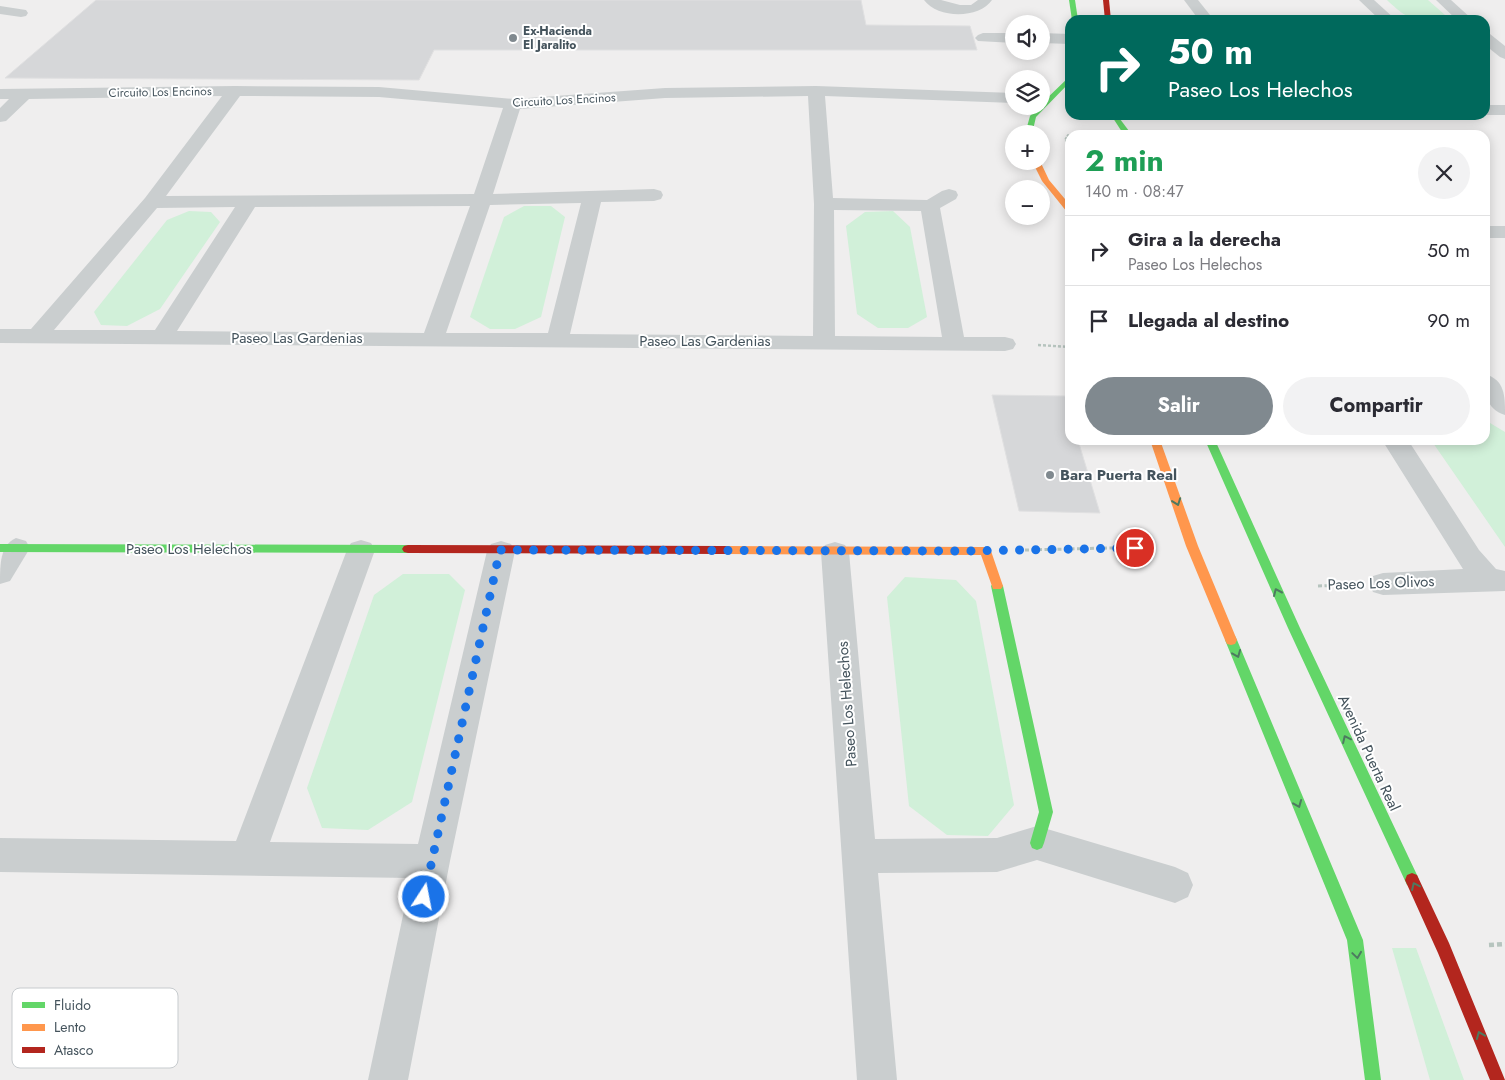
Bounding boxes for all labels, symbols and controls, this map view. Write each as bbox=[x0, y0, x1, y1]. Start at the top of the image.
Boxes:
map controls bbox=[1005, 15, 1050, 225]
button: sound bbox=[1005, 15, 1050, 60]
place label: Ex-Hacienda El Jaralito bbox=[523, 22, 592, 54]
text: 50 m bbox=[1168, 27, 1253, 77]
marker: Ex-Hacienda El Jaralito bbox=[507, 32, 519, 44]
icon: right bbox=[1085, 35, 1150, 100]
button: layers bbox=[1005, 70, 1050, 115]
text: Paseo Los Helechos bbox=[1168, 73, 1353, 105]
street label: Circuito Los Encinos bbox=[108, 82, 212, 102]
street label: Circuito Los Encinos bbox=[512, 88, 616, 112]
button: + bbox=[1005, 125, 1050, 170]
text: 2 min bbox=[1085, 139, 1164, 182]
button: close bbox=[1418, 147, 1470, 199]
button: − bbox=[1005, 180, 1050, 225]
text: 140 m · 08:47 bbox=[1085, 180, 1184, 203]
text: Gira a la derecha bbox=[1128, 226, 1281, 253]
icon: right bbox=[1085, 237, 1113, 265]
text: 50 m bbox=[1427, 237, 1470, 264]
text: Paseo Los Helechos bbox=[1128, 253, 1262, 276]
icon: arrive bbox=[1085, 307, 1113, 335]
text: Llegada al destino bbox=[1128, 307, 1289, 334]
text: 90 m bbox=[1427, 307, 1470, 334]
street label: Paseo Las Gardenias bbox=[231, 327, 363, 349]
street label: Paseo Las Gardenias bbox=[639, 330, 771, 352]
button: Salir bbox=[1085, 377, 1273, 435]
button: Compartir bbox=[1283, 377, 1470, 435]
place label: Bara Puerta Real bbox=[1060, 464, 1177, 486]
marker: Bara Puerta Real bbox=[1044, 469, 1056, 481]
one-way arrow bbox=[1171, 498, 1181, 506]
pin bbox=[1114, 527, 1156, 569]
icon: arrive bbox=[1121, 534, 1149, 562]
street label: Paseo Los Helechos bbox=[126, 538, 252, 560]
street label: Paseo Los Olivos bbox=[1327, 570, 1435, 596]
one-way arrow bbox=[1273, 588, 1284, 597]
street label: Paseo Los Helechos bbox=[832, 640, 862, 768]
one-way arrow bbox=[1231, 649, 1241, 657]
street label: Avenida Puerta Real bbox=[1332, 691, 1406, 815]
one-way arrow bbox=[1342, 735, 1352, 744]
one-way arrow bbox=[1292, 799, 1303, 808]
position arrow bbox=[397, 870, 449, 922]
one-way arrow bbox=[1411, 882, 1421, 891]
one-way arrow bbox=[1351, 951, 1361, 959]
legend bbox=[12, 988, 178, 1068]
text: Fluido bbox=[54, 995, 91, 1015]
text: Lento bbox=[54, 1017, 86, 1037]
one-way arrow bbox=[1476, 1031, 1486, 1040]
text: Atasco bbox=[54, 1040, 94, 1060]

